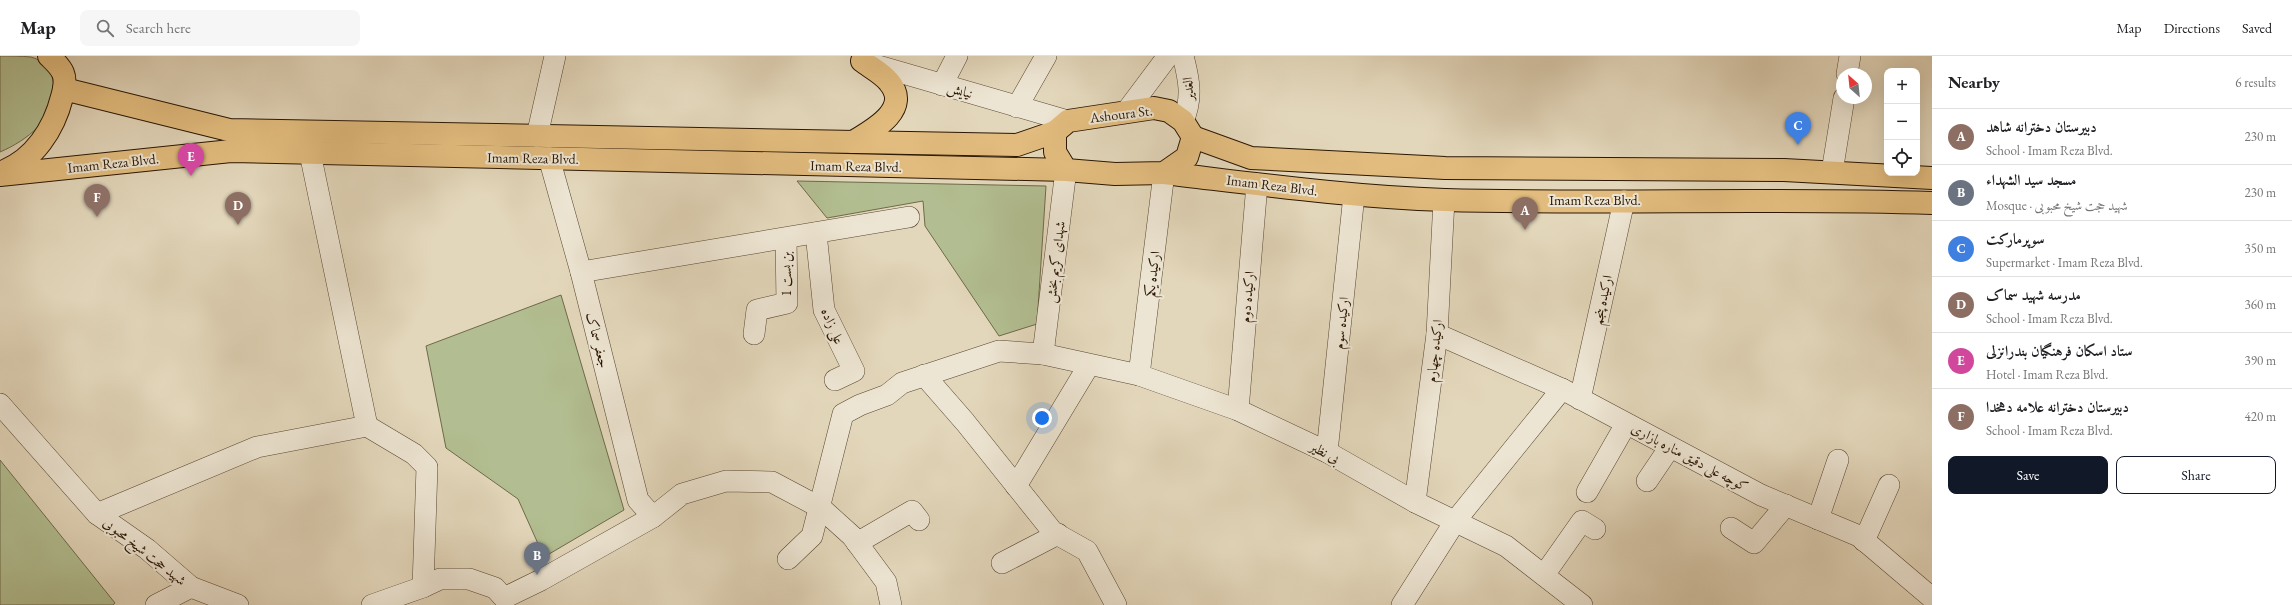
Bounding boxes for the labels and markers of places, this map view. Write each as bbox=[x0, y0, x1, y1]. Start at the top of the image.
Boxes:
pin: C bbox=[1785, 112, 1811, 145]
pin: E bbox=[178, 143, 204, 176]
pin: F bbox=[84, 184, 110, 217]
pin: D bbox=[225, 192, 251, 225]
pin: A bbox=[1512, 197, 1538, 230]
pin: B bbox=[524, 542, 550, 575]

